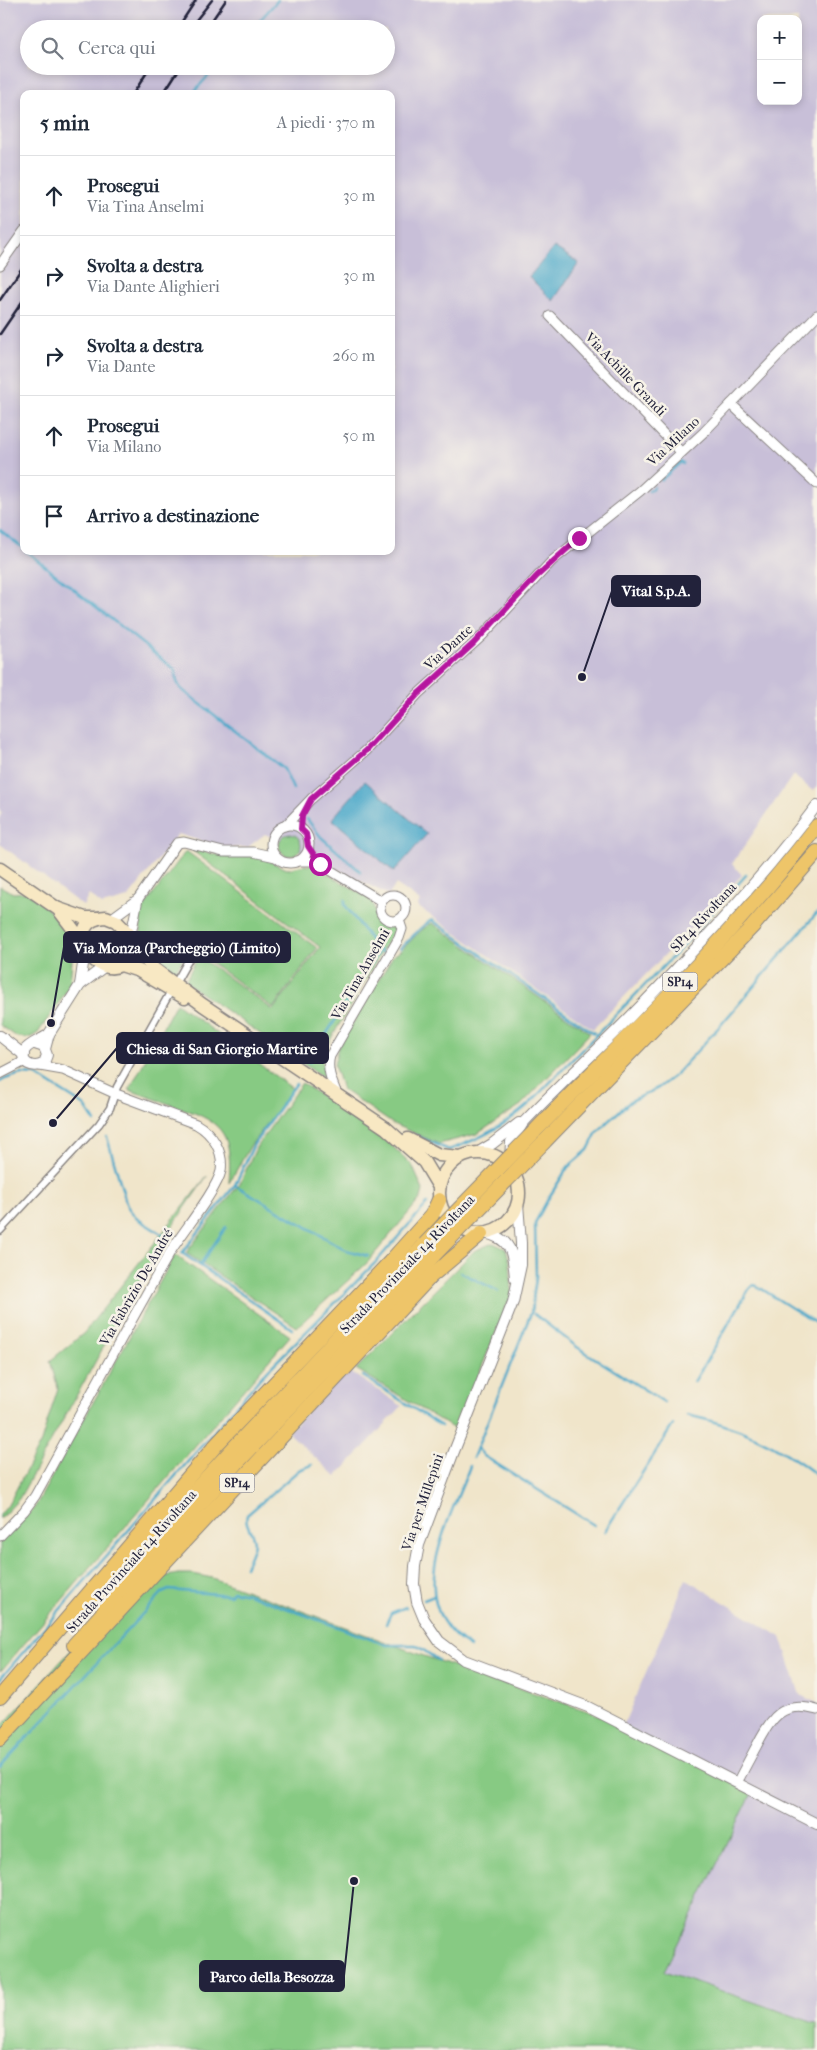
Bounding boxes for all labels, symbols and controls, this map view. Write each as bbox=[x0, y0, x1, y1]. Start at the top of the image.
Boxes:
map controls bbox=[757, 15, 802, 105]
button: + bbox=[757, 15, 802, 60]
search box bbox=[20, 20, 395, 75]
icon: search bbox=[38, 34, 66, 62]
text: Cerca qui bbox=[78, 37, 156, 59]
button: − bbox=[757, 60, 802, 105]
text: 5 min bbox=[40, 111, 89, 135]
text: A piedi · 370 m bbox=[277, 113, 375, 132]
text: Prosegui bbox=[87, 175, 159, 197]
icon: ahead bbox=[40, 182, 68, 210]
text: 30 m bbox=[343, 186, 375, 205]
text: Via Tina Anselmi bbox=[87, 197, 204, 216]
text: Svolta a destra bbox=[87, 255, 203, 277]
icon: right bbox=[40, 262, 68, 290]
text: 30 m bbox=[343, 266, 375, 285]
text: Via Dante Alighieri bbox=[87, 277, 220, 296]
street label: Via Achille Grandi bbox=[581, 328, 670, 420]
text: Svolta a destra bbox=[87, 335, 203, 357]
icon: right bbox=[40, 342, 68, 370]
text: 260 m bbox=[333, 346, 375, 365]
text: Via Dante bbox=[87, 357, 155, 376]
street label: Via Milano bbox=[643, 413, 703, 470]
text: Prosegui bbox=[87, 415, 159, 437]
icon: ahead bbox=[40, 422, 68, 450]
text: 50 m bbox=[343, 426, 375, 445]
text: Via Milano bbox=[87, 437, 161, 456]
icon: arrive bbox=[40, 502, 68, 530]
text: Arrivo a destinazione bbox=[87, 505, 259, 527]
route end bbox=[568, 527, 591, 550]
callout: Vital S.p.A. bbox=[612, 576, 700, 606]
text: Vital S.p.A. bbox=[621, 582, 690, 600]
street label: Via Dante bbox=[420, 621, 476, 674]
route start bbox=[309, 853, 332, 876]
street label: SP14 Rivoltana bbox=[667, 878, 740, 956]
street label: Via Tina Anselmi bbox=[327, 926, 393, 1024]
callout: Via Monza (Parcheggio) (Limito) bbox=[64, 932, 290, 962]
text: Via Monza (Parcheggio) (Limito) bbox=[73, 939, 280, 957]
road number: SP14 bbox=[662, 972, 698, 992]
callout: Chiesa di San Giorgio Martire bbox=[117, 1033, 328, 1063]
text: Chiesa di San Giorgio Martire bbox=[127, 1040, 318, 1058]
street label: Strada Provinciale 14 Rivoltana bbox=[336, 1191, 479, 1337]
street label: Via Fabrizio De André bbox=[95, 1226, 177, 1350]
street label: Via per Millepini bbox=[398, 1451, 447, 1554]
road number: SP14 bbox=[220, 1474, 254, 1492]
street label: Strada Provinciale 14 Rivoltana bbox=[63, 1486, 200, 1636]
callout: Parco della Besozza bbox=[200, 1961, 344, 1991]
text: Parco della Besozza bbox=[210, 1968, 335, 1986]

